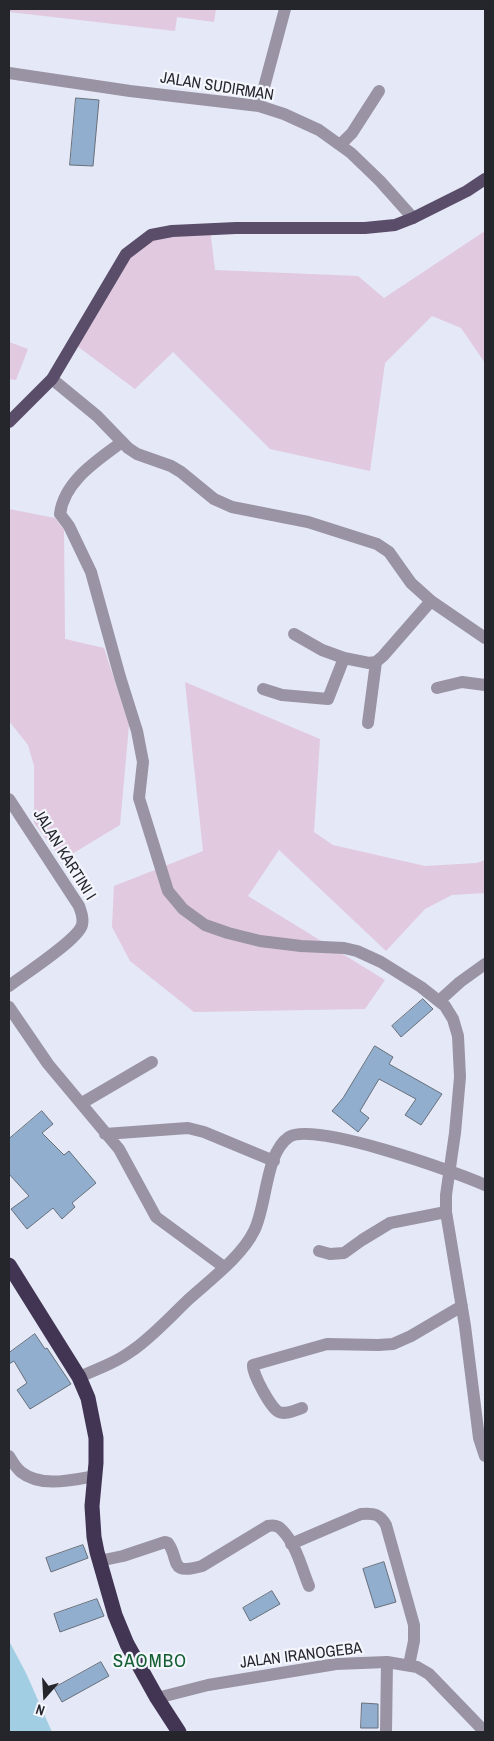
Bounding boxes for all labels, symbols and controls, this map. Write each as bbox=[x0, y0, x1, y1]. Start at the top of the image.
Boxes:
street label: JALAN SUDIRMAN bbox=[159, 69, 275, 105]
street label: JALAN KARTINI I bbox=[28, 806, 100, 904]
street label: JALAN IRANOGEBA bbox=[239, 1639, 363, 1673]
district label: SAOMBO bbox=[112, 1651, 188, 1673]
north arrow bbox=[20, 1671, 70, 1721]
text: N bbox=[33, 1700, 47, 1720]

